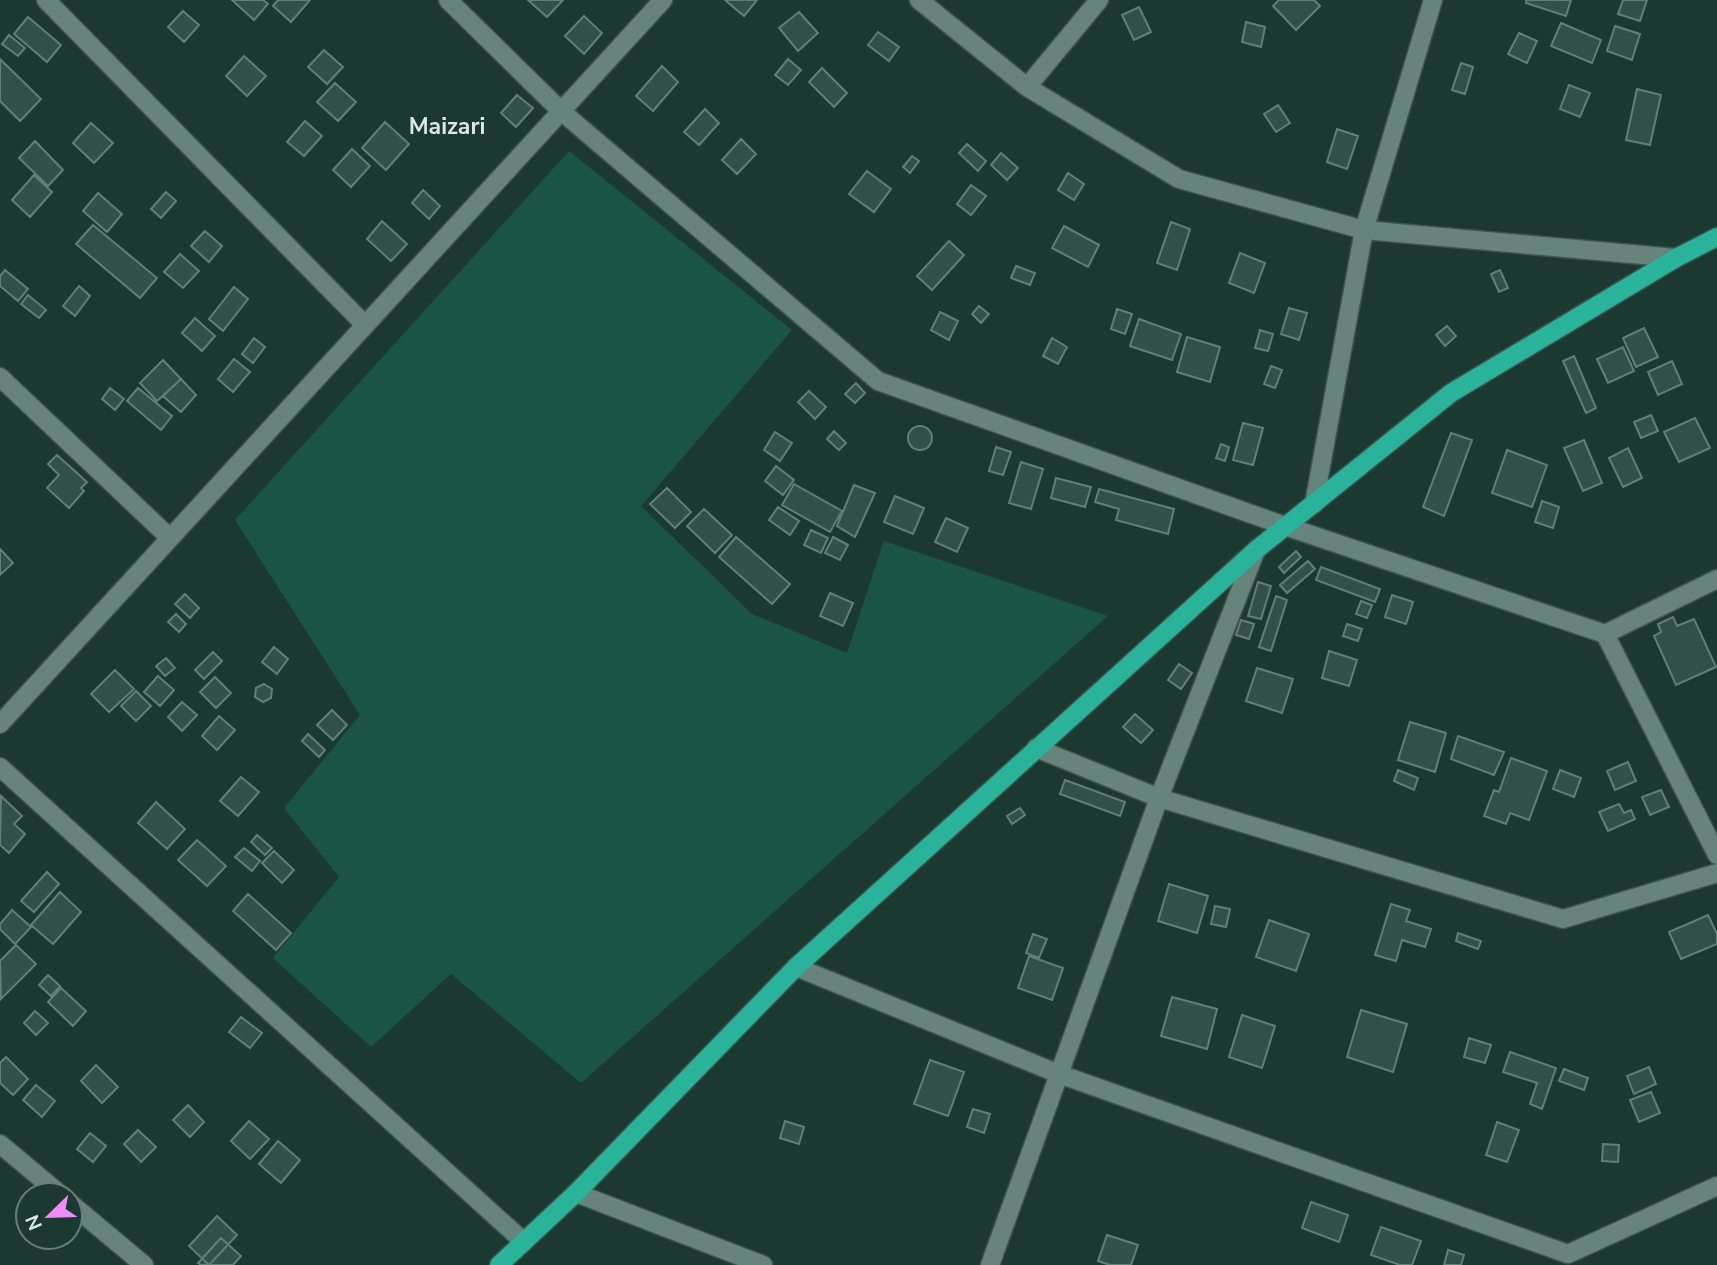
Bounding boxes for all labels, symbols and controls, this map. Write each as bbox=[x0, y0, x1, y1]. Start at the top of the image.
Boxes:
district label: Maizari bbox=[409, 111, 485, 142]
north arrow bbox=[14, 1181, 84, 1251]
text: N bbox=[20, 1211, 49, 1234]

